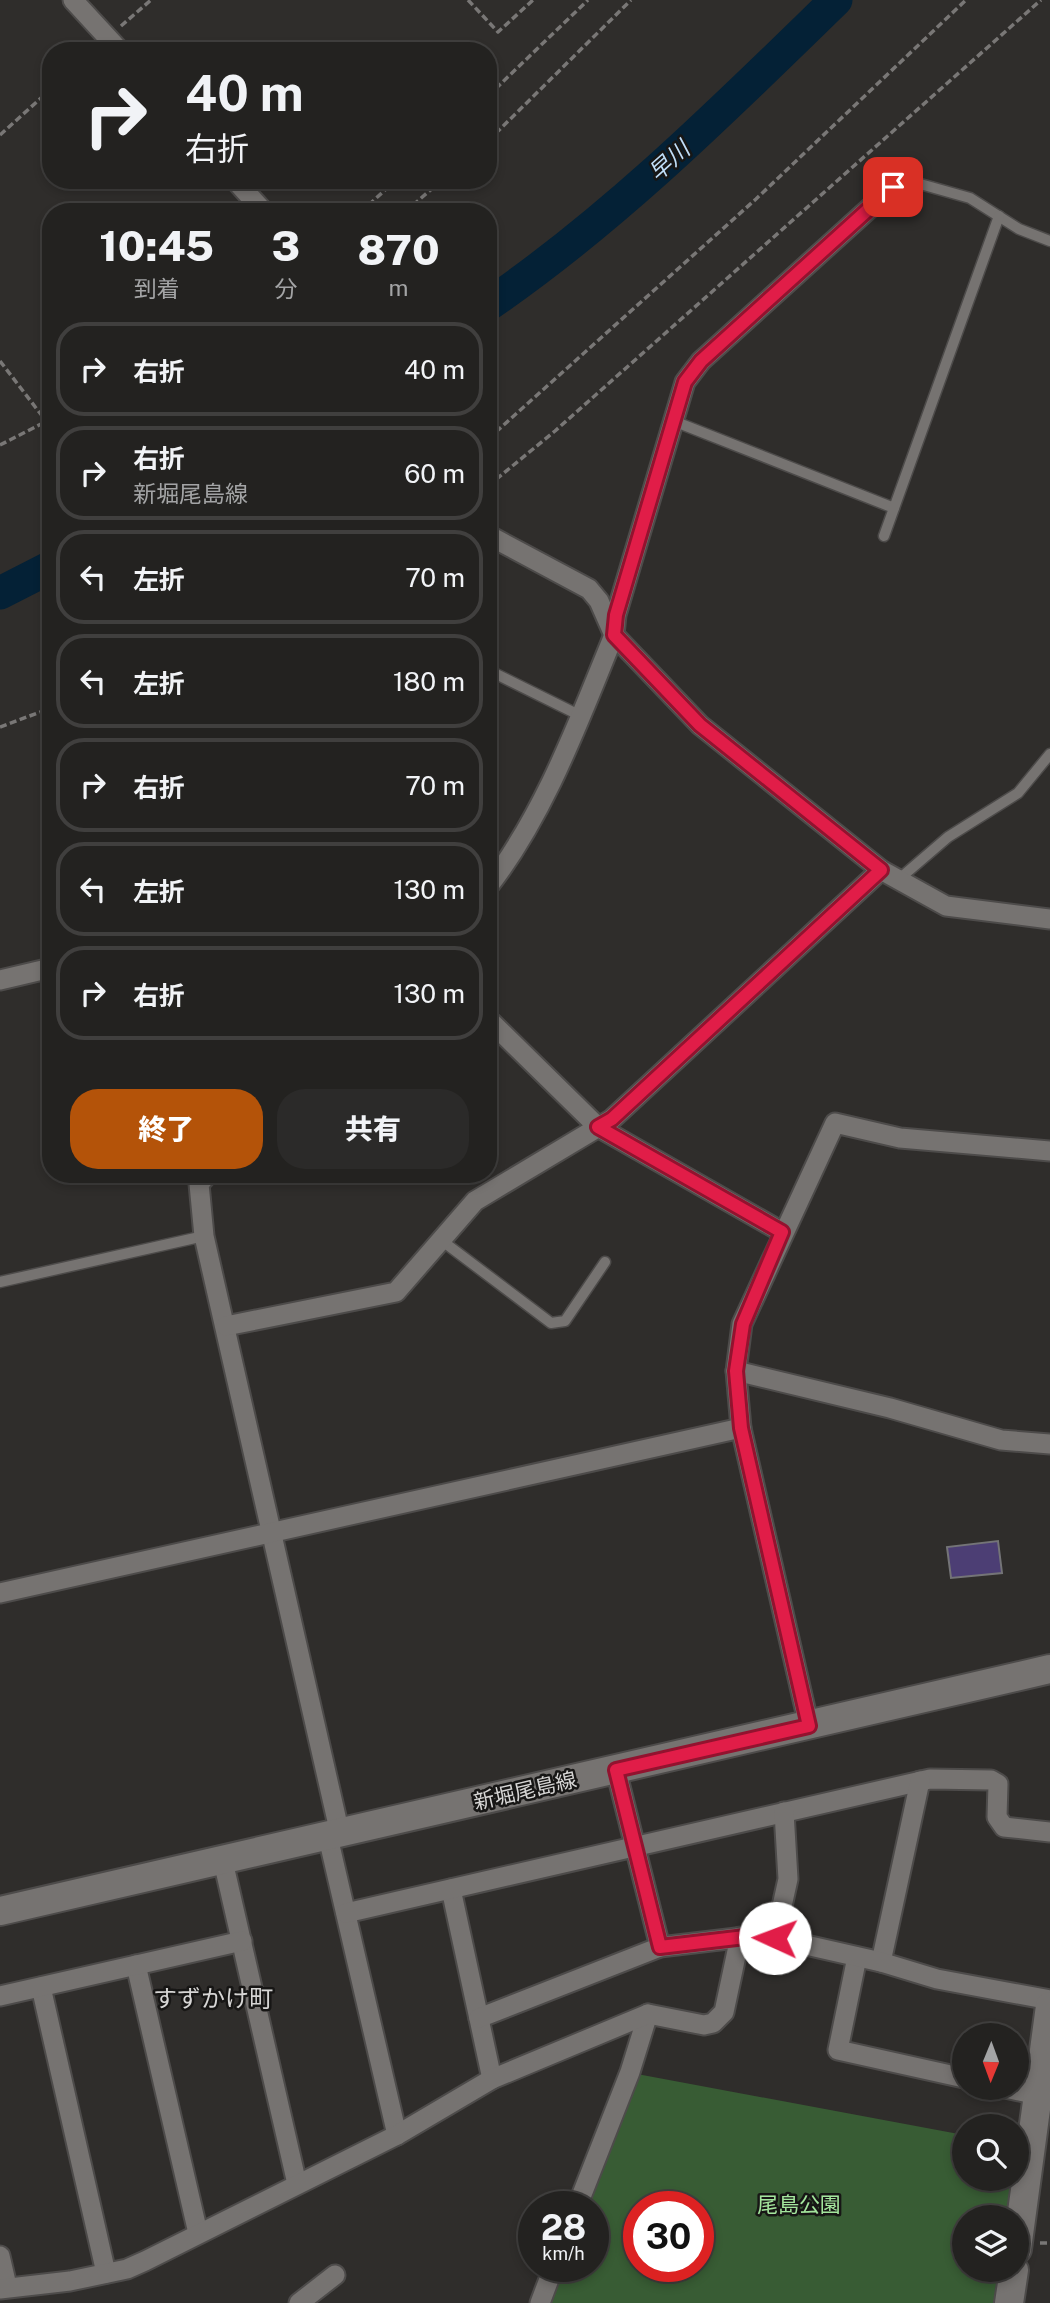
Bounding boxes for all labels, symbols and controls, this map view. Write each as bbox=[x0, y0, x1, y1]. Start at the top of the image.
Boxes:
text: 40 m bbox=[185, 64, 304, 122]
icon: right bbox=[70, 70, 161, 161]
text: 右折 bbox=[185, 130, 249, 167]
water label: 早川 bbox=[643, 133, 697, 186]
pin bbox=[863, 157, 923, 217]
icon: arrive bbox=[874, 168, 912, 206]
text: 10:45 bbox=[99, 221, 214, 270]
text: 3 bbox=[271, 221, 300, 270]
text: 870 bbox=[357, 225, 440, 274]
text: m bbox=[389, 274, 408, 301]
text: 到着 bbox=[134, 275, 180, 302]
text: 分 bbox=[274, 275, 297, 302]
icon: right bbox=[74, 350, 112, 388]
text: 40 m bbox=[404, 354, 465, 385]
text: 右折 bbox=[133, 356, 185, 387]
text: 右折 bbox=[133, 443, 185, 474]
icon: right bbox=[74, 454, 112, 492]
text: 60 m bbox=[404, 458, 465, 489]
text: 新堀尾島線 bbox=[133, 480, 248, 507]
icon: left bbox=[74, 558, 112, 596]
text: 70 m bbox=[405, 562, 465, 593]
text: 左折 bbox=[133, 564, 185, 595]
icon: left bbox=[74, 662, 112, 700]
text: 180 m bbox=[393, 666, 465, 697]
text: 左折 bbox=[133, 668, 185, 699]
icon: right bbox=[74, 766, 112, 804]
text: 70 m bbox=[405, 770, 465, 801]
text: 右折 bbox=[133, 772, 185, 803]
icon: left bbox=[74, 870, 112, 908]
text: 130 m bbox=[393, 874, 465, 905]
text: 左折 bbox=[133, 876, 185, 907]
icon: right bbox=[74, 974, 112, 1012]
text: 130 m bbox=[393, 978, 465, 1009]
text: 右折 bbox=[133, 980, 185, 1011]
button: 終了 bbox=[70, 1089, 263, 1169]
button: 共有 bbox=[277, 1089, 469, 1169]
street label: 新堀尾島線 bbox=[471, 1767, 579, 1815]
position arrow bbox=[738, 1901, 812, 1975]
district label: すずかけ町 bbox=[153, 1984, 273, 2012]
north arrow bbox=[952, 2023, 1029, 2100]
map controls bbox=[952, 2023, 1029, 2282]
button: search bbox=[952, 2114, 1029, 2191]
speed limit sign: 30 bbox=[623, 2191, 714, 2282]
park label: 尾島公園 bbox=[757, 2192, 841, 2217]
button: layers bbox=[952, 2205, 1029, 2282]
text: 28 bbox=[541, 2207, 586, 2248]
text: km/h bbox=[542, 2243, 585, 2264]

